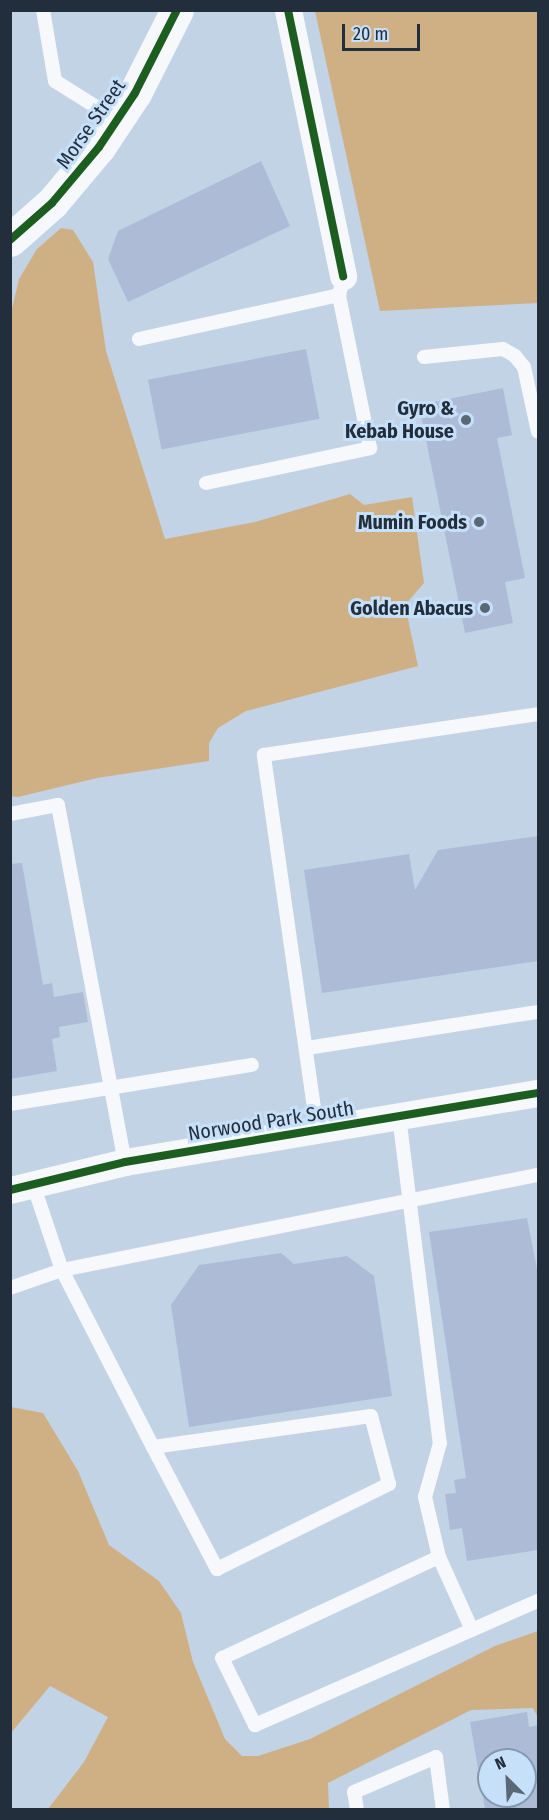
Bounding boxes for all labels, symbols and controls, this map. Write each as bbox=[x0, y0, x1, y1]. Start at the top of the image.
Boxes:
scale bar bbox=[345, 12, 423, 50]
text: 20 m bbox=[353, 23, 388, 45]
street label: Morse Street bbox=[51, 75, 131, 173]
place label: Gyro & Kebab House bbox=[345, 396, 454, 443]
marker: Gyro & Kebab House bbox=[459, 413, 473, 427]
place label: Mumin Foods bbox=[358, 510, 467, 534]
marker: Mumin Foods bbox=[472, 515, 486, 529]
place label: Golden Abacus bbox=[350, 596, 473, 620]
marker: Golden Abacus bbox=[478, 601, 492, 615]
street label: Norwood Park South bbox=[186, 1096, 356, 1146]
north arrow bbox=[477, 1748, 537, 1808]
text: N bbox=[492, 1752, 509, 1774]

